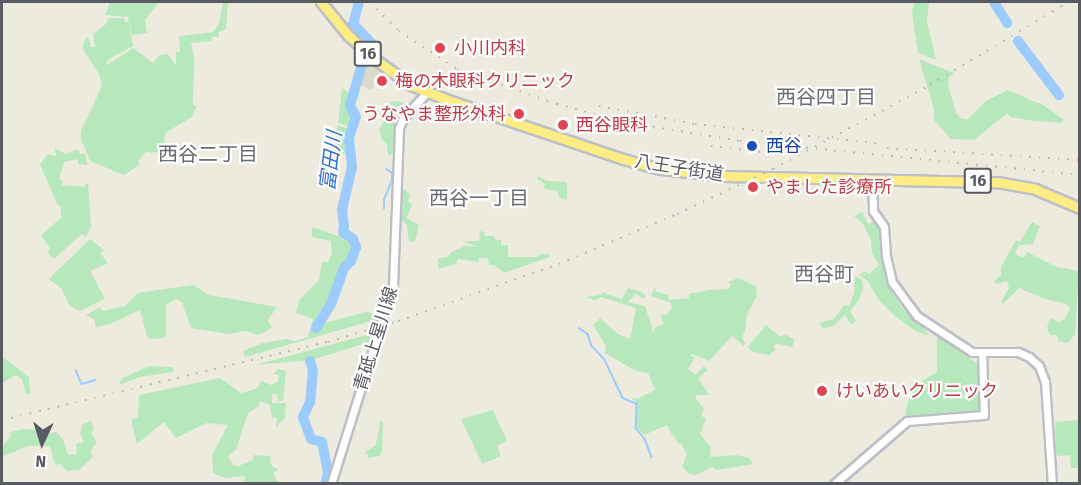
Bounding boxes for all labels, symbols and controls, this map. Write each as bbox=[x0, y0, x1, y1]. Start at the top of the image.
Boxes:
place label: 小川内科 bbox=[454, 37, 526, 59]
marker: 小川内科 bbox=[431, 39, 449, 57]
road number: 16 bbox=[353, 41, 383, 67]
place label: 梅の木眼科クリニック bbox=[395, 70, 575, 92]
marker: 梅の木眼科クリニック bbox=[373, 72, 391, 90]
district label: 西谷四丁目 bbox=[776, 85, 876, 109]
place label: うなやま整形外科 bbox=[362, 103, 506, 125]
marker: うなやま整形外科 bbox=[510, 105, 528, 123]
place label: 西谷眼科 bbox=[576, 114, 648, 136]
marker: 西谷眼科 bbox=[554, 116, 572, 134]
water label: 富田川 bbox=[315, 130, 347, 192]
place label: 西谷 bbox=[766, 135, 802, 157]
marker: 西谷 bbox=[743, 137, 761, 155]
district label: 西谷二丁目 bbox=[158, 142, 258, 166]
street label: 八王子街道 bbox=[633, 150, 725, 186]
road number: 16 bbox=[963, 168, 993, 194]
place label: やました診療所 bbox=[766, 176, 892, 198]
marker: やました診療所 bbox=[744, 178, 762, 196]
district label: 西谷一丁目 bbox=[429, 186, 529, 210]
district label: 西谷町 bbox=[794, 262, 854, 286]
street label: 青砥上星川線 bbox=[350, 284, 402, 394]
place label: けいあいクリニック bbox=[836, 380, 998, 402]
marker: けいあいクリニック bbox=[813, 382, 831, 400]
north arrow bbox=[12, 413, 72, 473]
text: N bbox=[35, 452, 47, 471]

